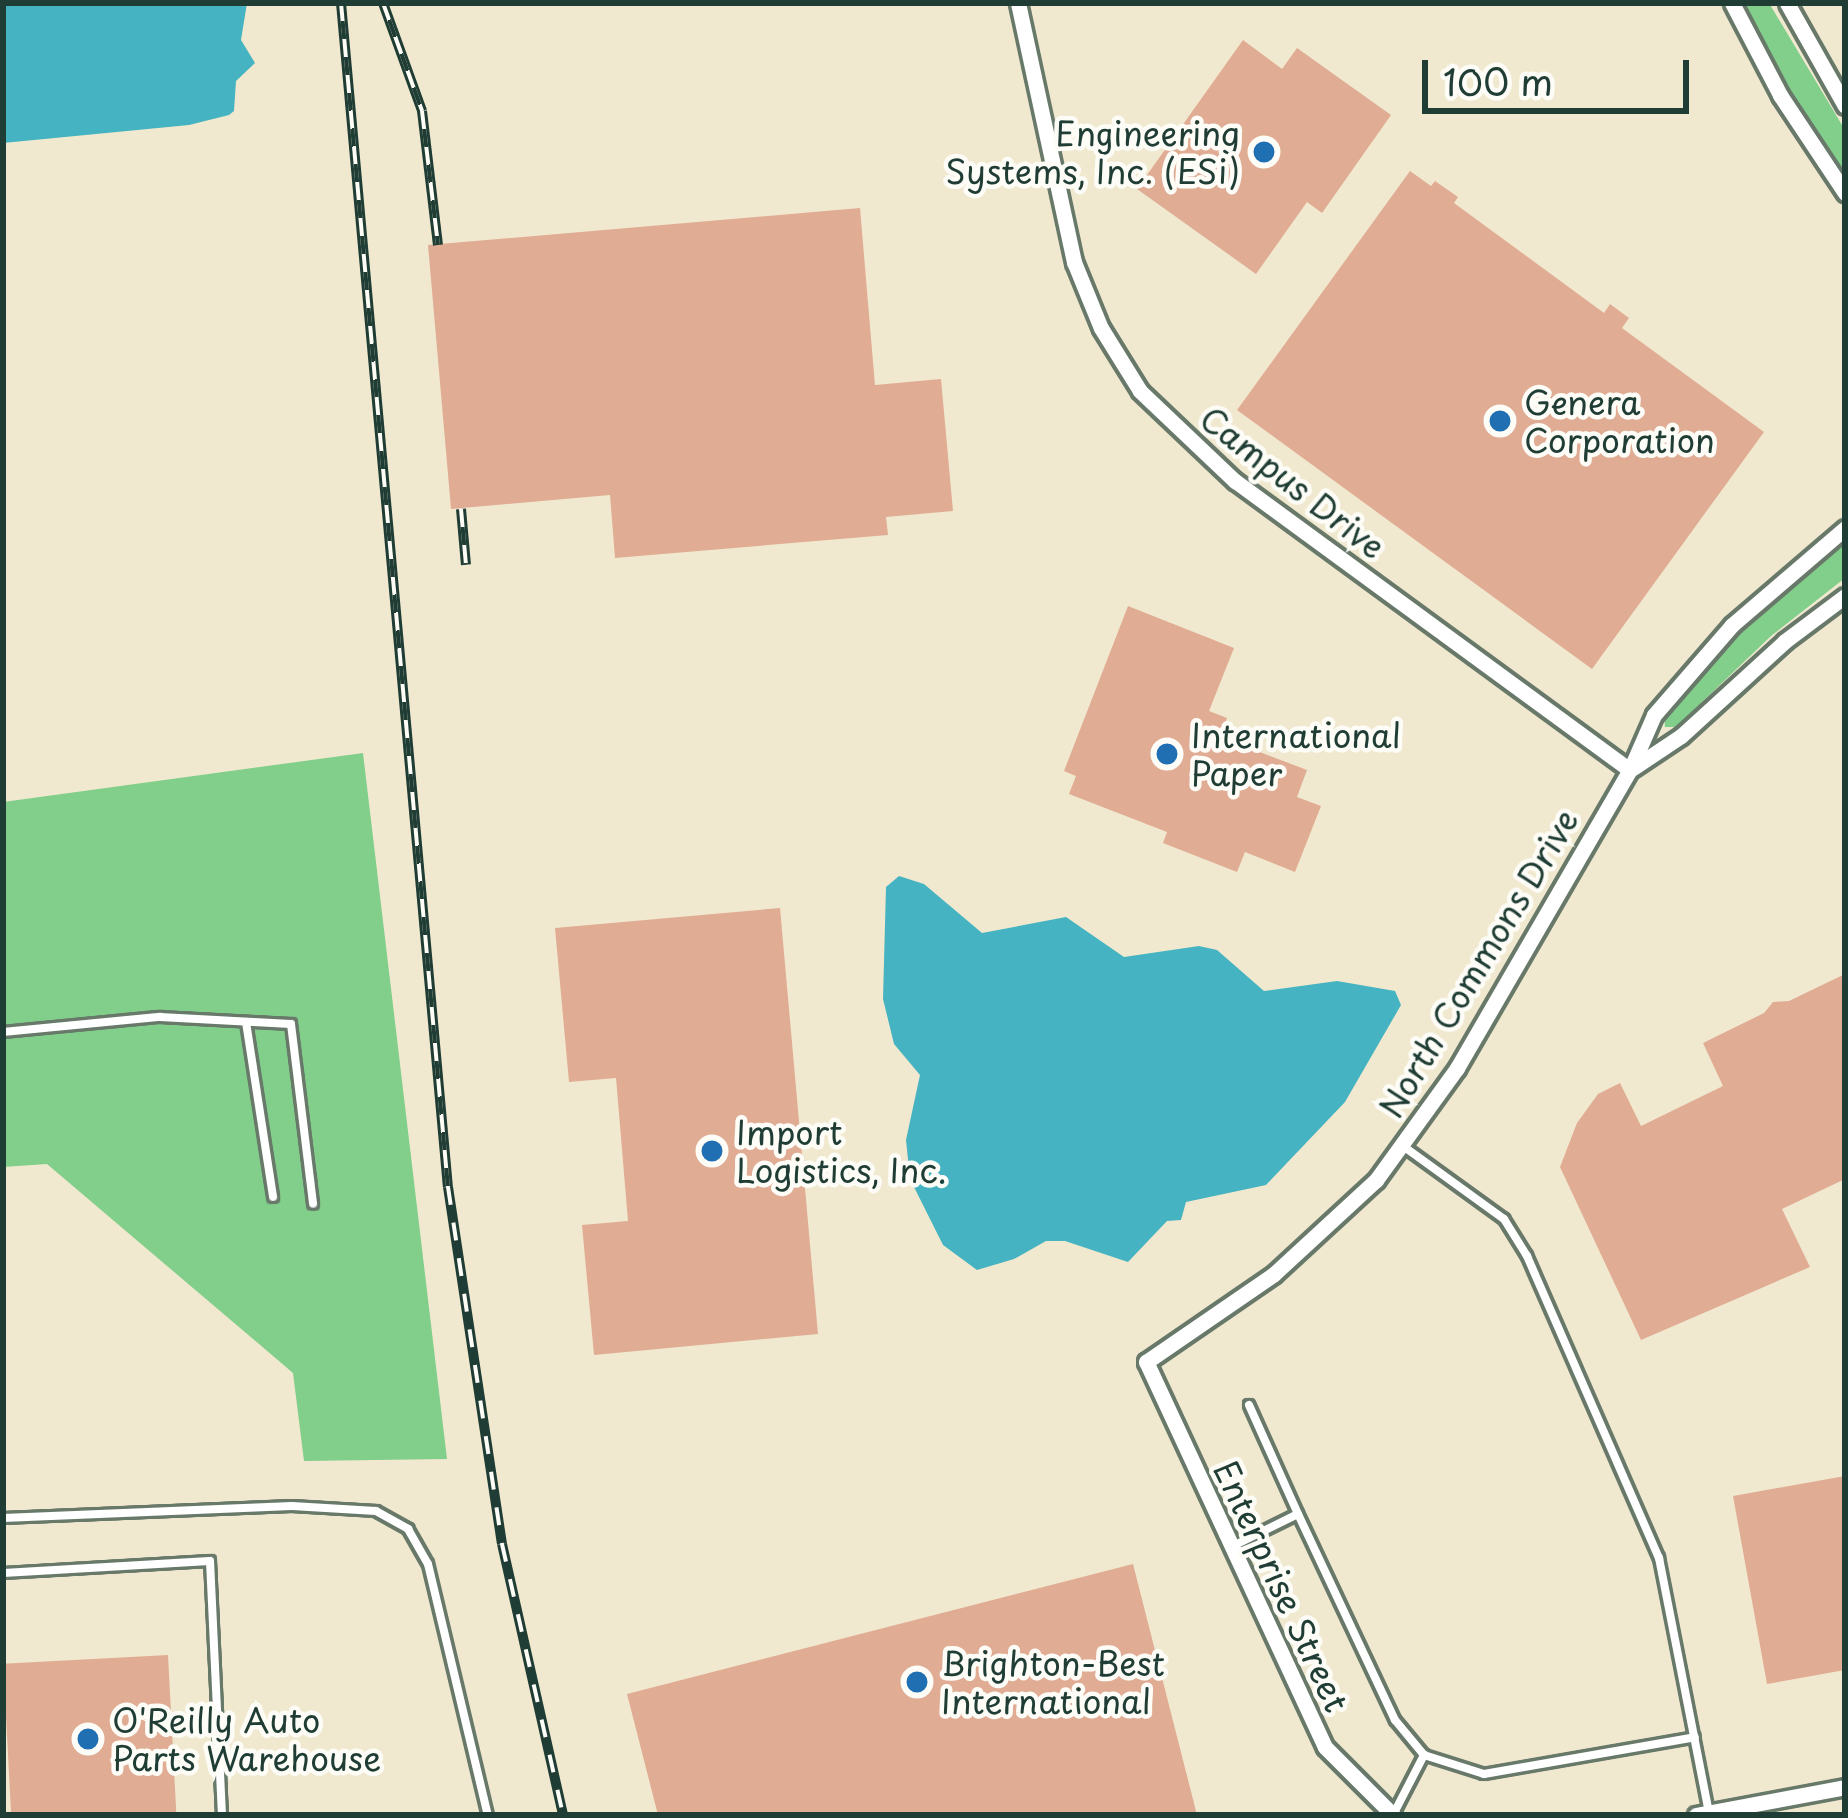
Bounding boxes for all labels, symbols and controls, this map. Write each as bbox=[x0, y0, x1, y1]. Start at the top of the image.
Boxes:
scale bar bbox=[1428, 36, 1695, 110]
text: 100 m bbox=[1443, 54, 1553, 108]
place label: Engineering Systems, Inc. (ESi) bbox=[946, 113, 1240, 191]
marker: Engineering Systems, Inc. (ESi) bbox=[1251, 139, 1277, 165]
place label: Genera Corporation bbox=[1524, 382, 1715, 460]
street label: Campus Drive bbox=[1192, 397, 1394, 567]
marker: Genera Corporation bbox=[1487, 408, 1513, 434]
place label: International Paper bbox=[1191, 715, 1401, 793]
marker: International Paper bbox=[1154, 741, 1180, 767]
street label: North Commons Drive bbox=[1370, 801, 1586, 1125]
place label: Import Logistics, Inc. bbox=[736, 1112, 947, 1190]
marker: Import Logistics, Inc. bbox=[699, 1138, 725, 1164]
street label: Enterprise Street bbox=[1207, 1454, 1357, 1718]
place label: Brighton-Best International bbox=[941, 1643, 1165, 1721]
marker: Brighton-Best International bbox=[904, 1669, 930, 1695]
place label: O'Reilly Auto Parts Warehouse bbox=[112, 1700, 383, 1778]
marker: O'Reilly Auto Parts Warehouse bbox=[75, 1726, 101, 1752]

